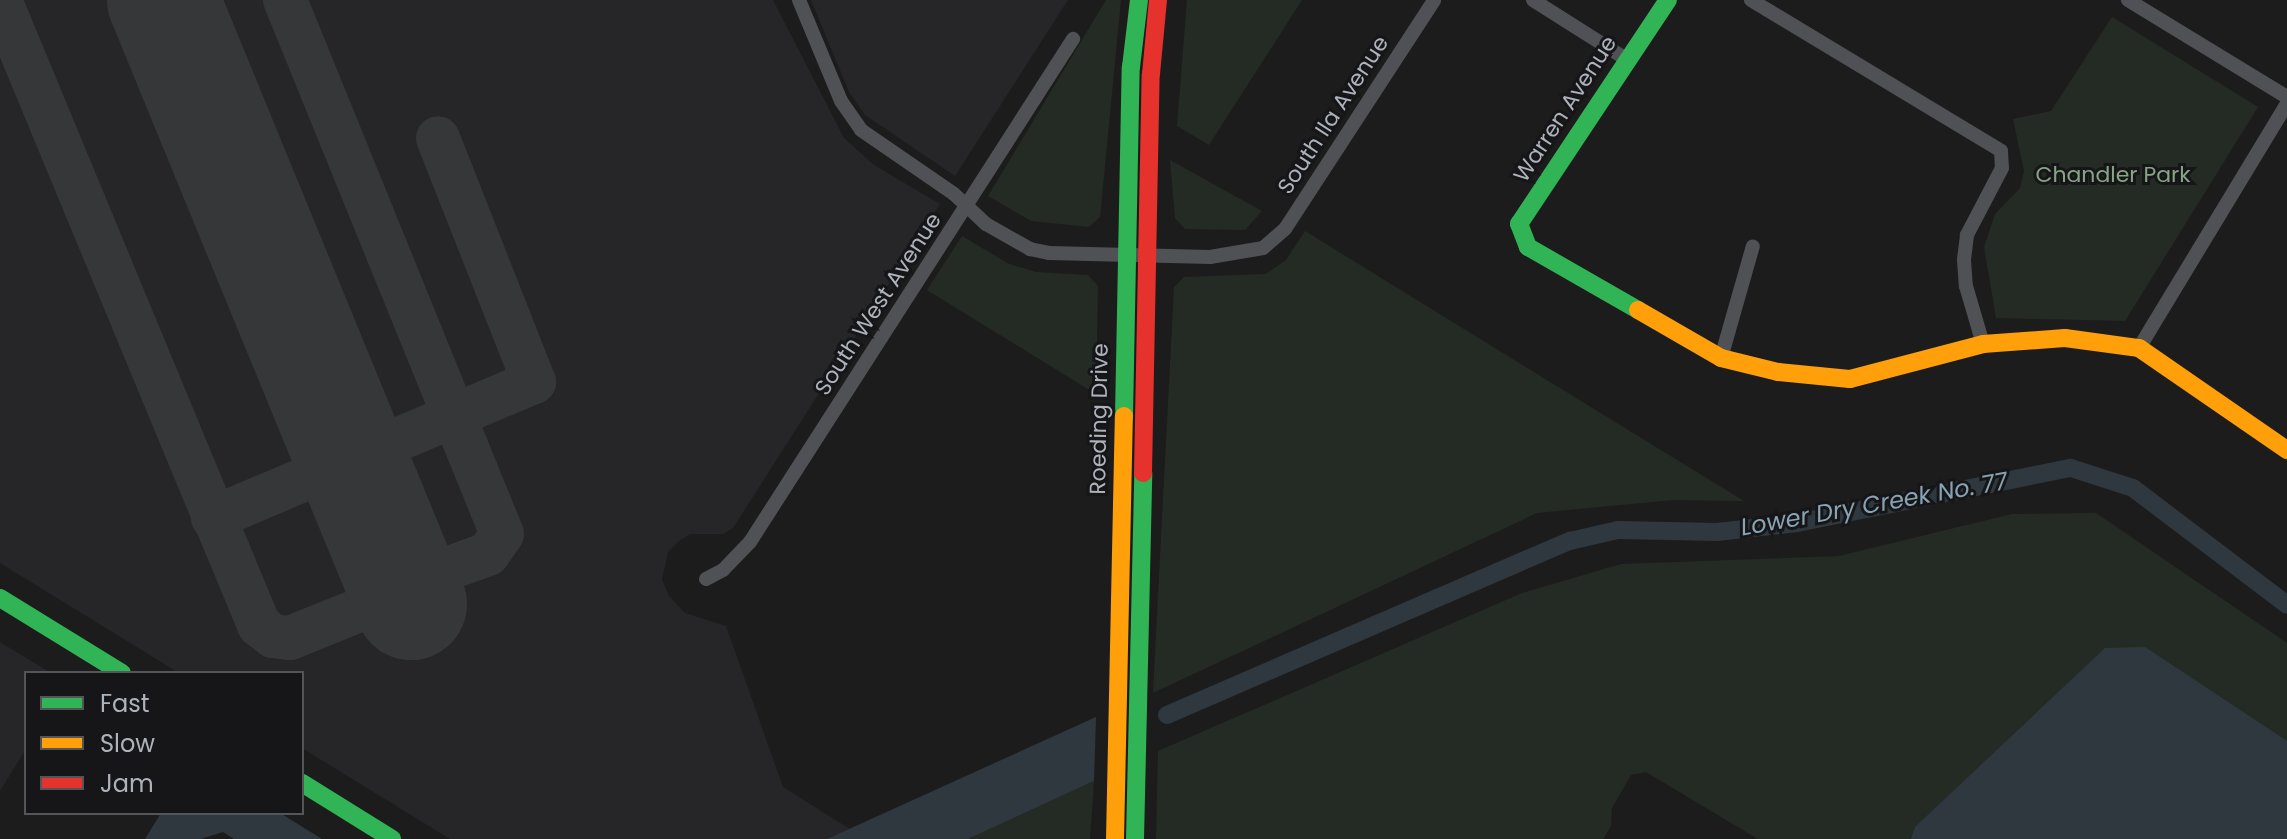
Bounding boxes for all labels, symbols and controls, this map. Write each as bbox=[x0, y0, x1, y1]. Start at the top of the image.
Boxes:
street label: South Ila Avenue bbox=[1272, 31, 1394, 199]
street label: Warren Avenue bbox=[1508, 31, 1622, 187]
park label: Chandler Park bbox=[2035, 162, 2191, 188]
street label: South West Avenue bbox=[809, 208, 947, 400]
street label: Roeding Drive bbox=[1084, 343, 1114, 495]
water label: Lower Dry Creek No. 77 bbox=[1738, 466, 2010, 542]
legend bbox=[24, 671, 304, 815]
text: Fast bbox=[100, 687, 150, 720]
text: Slow bbox=[100, 727, 155, 760]
text: Jam bbox=[100, 767, 154, 800]

